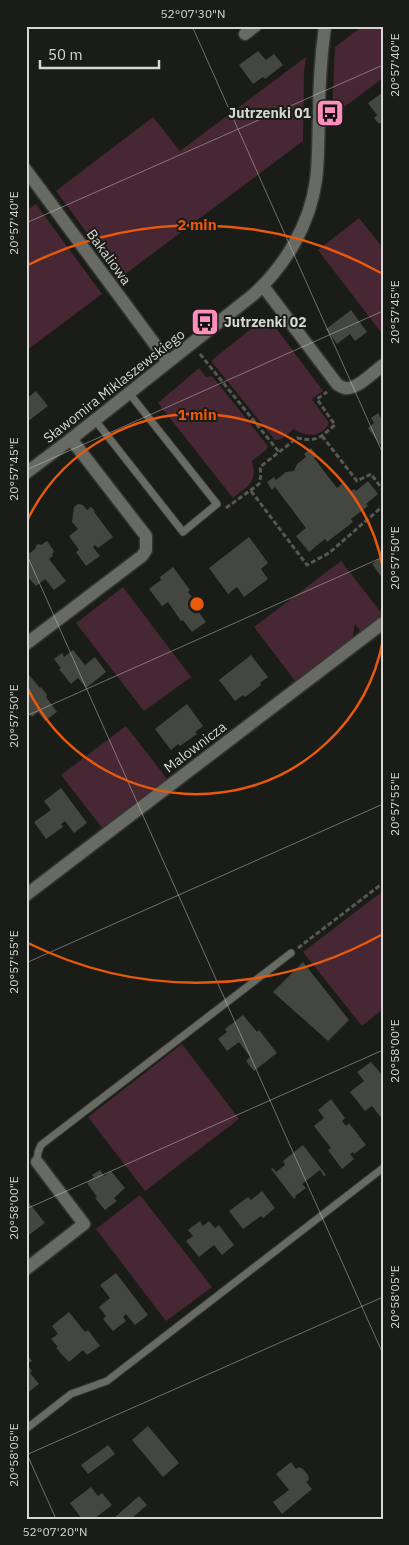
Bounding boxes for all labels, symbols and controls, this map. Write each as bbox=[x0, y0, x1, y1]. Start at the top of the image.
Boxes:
text: 52°07'30"N bbox=[160, 6, 226, 21]
text: 20°57'40"E bbox=[387, 33, 402, 97]
scale bar bbox=[40, 38, 159, 70]
text: 50 m bbox=[48, 45, 83, 64]
bus stop icon: Jutrzenki 01 bbox=[315, 98, 345, 128]
place label: Jutrzenki 01 bbox=[228, 104, 312, 122]
text: 20°57'40"E bbox=[6, 191, 21, 255]
text: 2 min bbox=[177, 215, 217, 234]
street label: Bakaliowa bbox=[83, 226, 136, 289]
text: 20°57'45"E bbox=[387, 280, 402, 344]
bus stop icon: Jutrzenki 02 bbox=[190, 307, 220, 337]
place label: Jutrzenki 02 bbox=[224, 313, 307, 331]
street label: Sławomira Miklaszewskiego bbox=[40, 325, 189, 447]
text: 1 min bbox=[177, 405, 217, 424]
text: 20°57'45"E bbox=[6, 437, 21, 501]
text: 20°57'50"E bbox=[387, 526, 402, 590]
centre of rings bbox=[188, 595, 206, 613]
text: 20°57'50"E bbox=[6, 684, 21, 748]
street label: Malownicza bbox=[160, 717, 230, 776]
text: 20°57'55"E bbox=[387, 772, 402, 836]
text: 20°57'55"E bbox=[6, 930, 21, 994]
text: 20°58'00"E bbox=[387, 1019, 402, 1083]
text: 20°58'00"E bbox=[6, 1176, 21, 1240]
text: 20°58'05"E bbox=[387, 1265, 402, 1329]
text: 20°58'05"E bbox=[6, 1423, 21, 1487]
text: 52°07'20"N bbox=[22, 1524, 88, 1539]

